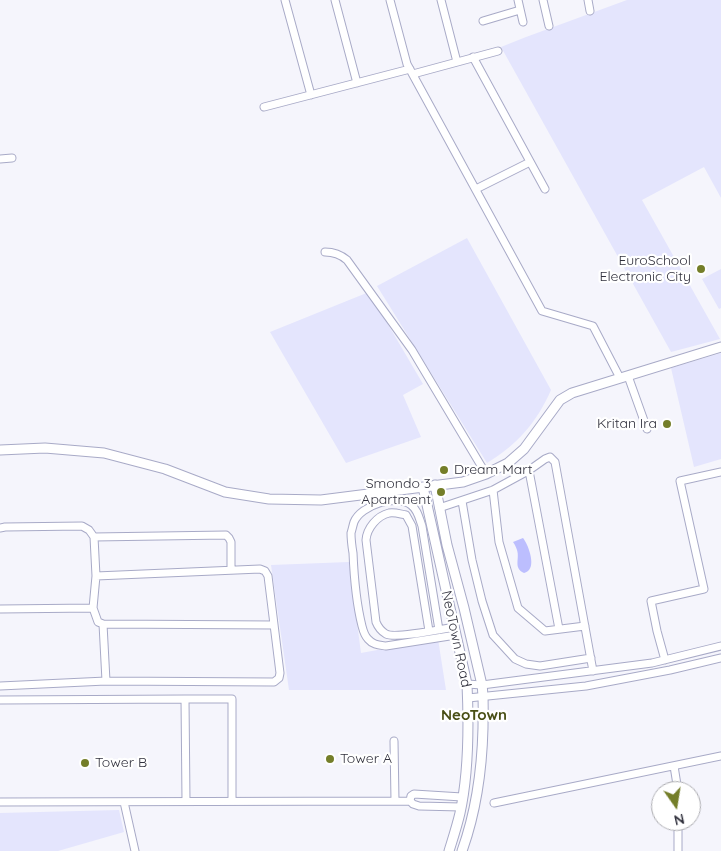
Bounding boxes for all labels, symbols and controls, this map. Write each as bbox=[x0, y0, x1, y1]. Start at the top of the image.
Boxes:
place label: EuroSchool Electronic City bbox=[600, 253, 691, 286]
marker: EuroSchool Electronic City bbox=[695, 263, 707, 275]
place label: Kritan Ira bbox=[597, 416, 657, 432]
marker: Kritan Ira bbox=[661, 418, 673, 430]
place label: Dream Mart bbox=[454, 462, 532, 478]
marker: Dream Mart bbox=[438, 464, 450, 476]
place label: Smondo 3 Apartment bbox=[361, 476, 431, 508]
marker: Smondo 3 Apartment bbox=[435, 486, 447, 498]
street label: NeoTown Road bbox=[438, 589, 474, 689]
district label: NeoTown bbox=[441, 706, 507, 724]
place label: Tower A bbox=[340, 751, 392, 767]
marker: Tower A bbox=[324, 753, 336, 765]
place label: Tower B bbox=[95, 755, 147, 771]
marker: Tower B bbox=[79, 757, 91, 769]
north arrow bbox=[651, 781, 701, 831]
text: N bbox=[672, 810, 686, 830]

